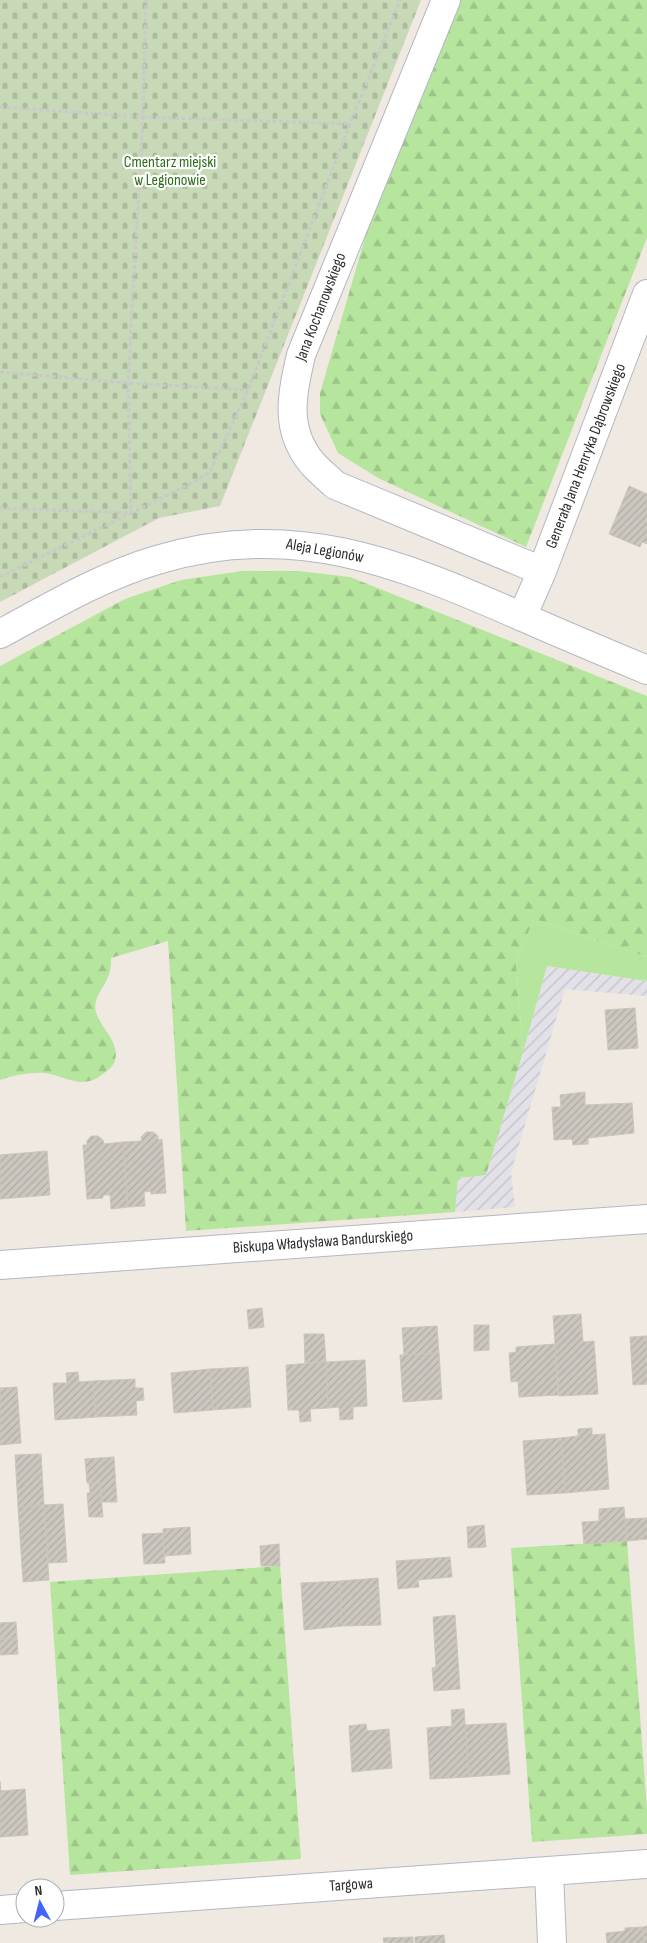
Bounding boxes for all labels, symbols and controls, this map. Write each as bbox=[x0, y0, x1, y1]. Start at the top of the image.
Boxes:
park label: Cmentarz miejski w Legionowie bbox=[124, 153, 216, 190]
street label: Jana Kochanowskiego bbox=[291, 250, 350, 365]
street label: Generała Jana Henryka Dąbrowskiego bbox=[542, 361, 630, 551]
street label: Aleja Legionów bbox=[284, 535, 365, 567]
street label: Biskupa Władysława Bandurskiego bbox=[232, 1226, 414, 1258]
street label: Targowa bbox=[329, 1874, 373, 1896]
north arrow bbox=[15, 1878, 65, 1928]
text: N bbox=[34, 1882, 43, 1899]

